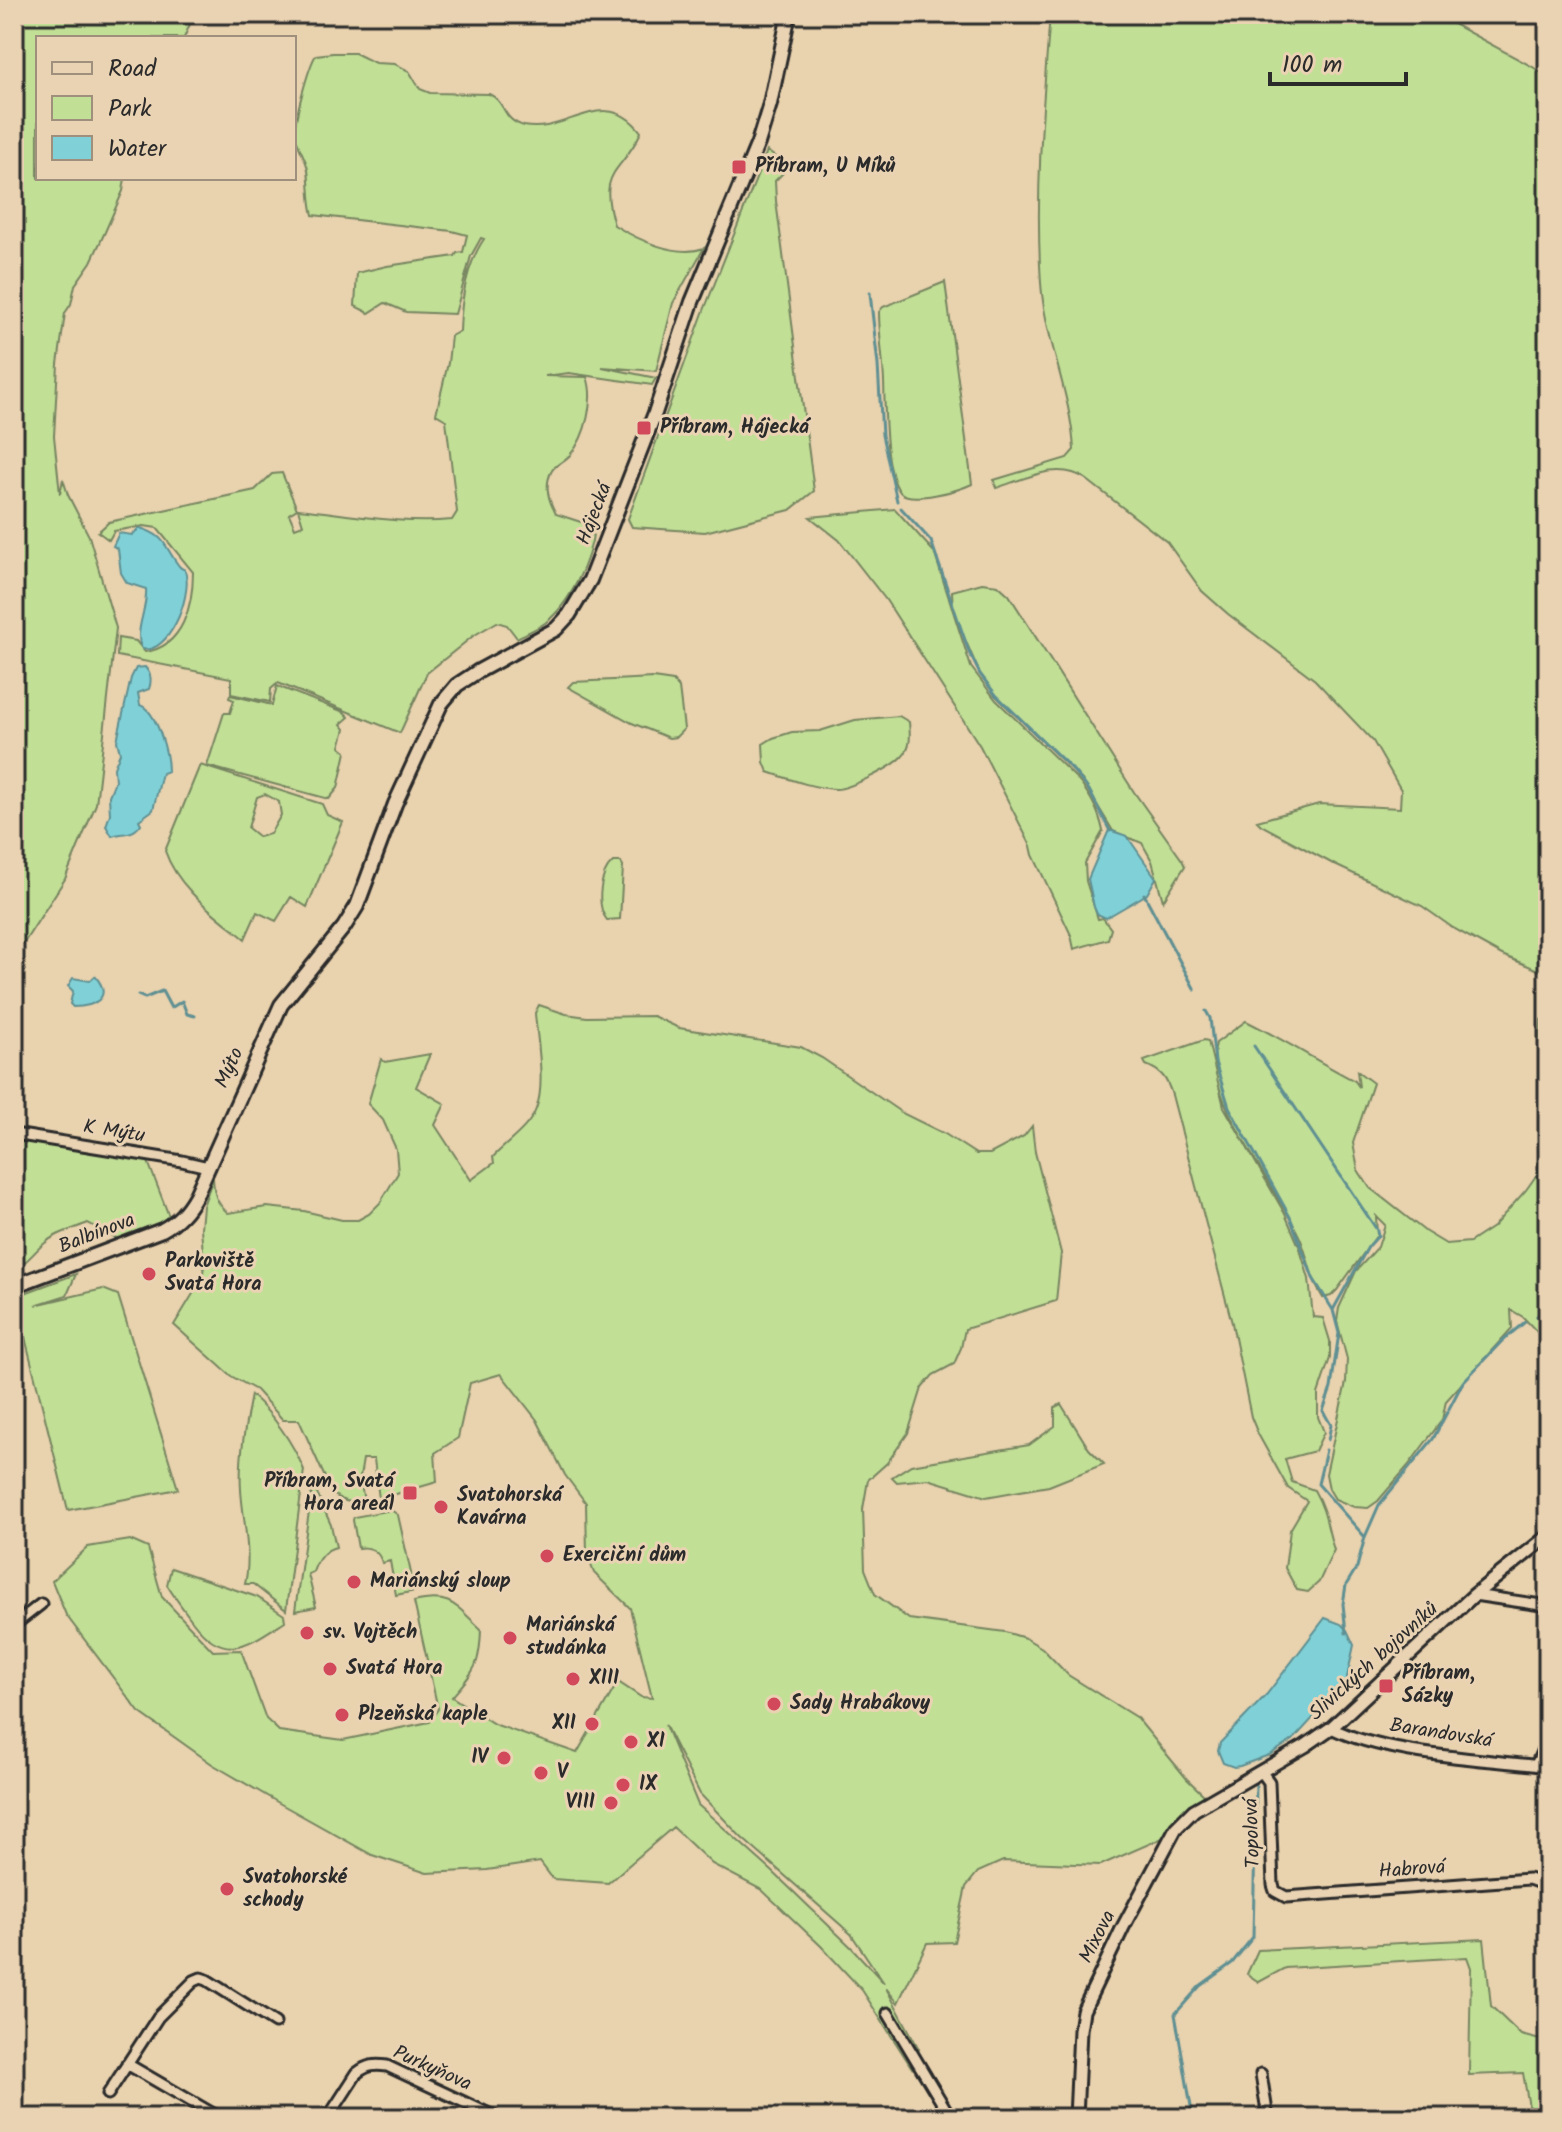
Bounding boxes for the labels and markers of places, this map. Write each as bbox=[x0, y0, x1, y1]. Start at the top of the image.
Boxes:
place label: Příbram, U Míků bbox=[755, 151, 896, 183]
marker: Příbram, U Míků bbox=[730, 158, 748, 176]
place label: Příbram, Hájecká bbox=[660, 412, 812, 444]
marker: Příbram, Hájecká bbox=[635, 419, 653, 437]
place label: Parkoviště Svatá Hora bbox=[165, 1246, 261, 1301]
marker: Parkoviště Svatá Hora bbox=[140, 1265, 158, 1283]
place label: Příbram, Svatá Hora areál bbox=[264, 1466, 397, 1521]
place label: Svatohorská Kavárna bbox=[457, 1480, 565, 1535]
marker: Příbram, Svatá Hora areál bbox=[401, 1484, 419, 1502]
marker: Svatohorská Kavárna bbox=[432, 1498, 450, 1516]
place label: Exerciční dům bbox=[563, 1540, 686, 1572]
marker: Exerciční dům bbox=[538, 1547, 556, 1565]
place label: Mariánský sloup bbox=[370, 1566, 511, 1598]
marker: Mariánský sloup bbox=[345, 1573, 363, 1591]
place label: Mariánská studánka bbox=[526, 1610, 617, 1665]
place label: sv. Vojtěch bbox=[323, 1617, 417, 1649]
marker: sv. Vojtěch bbox=[298, 1624, 316, 1642]
marker: Mariánská studánka bbox=[501, 1629, 519, 1647]
place label: Svatá Hora bbox=[346, 1653, 442, 1685]
place label: Příbram, Sázky bbox=[1402, 1658, 1475, 1713]
marker: Svatá Hora bbox=[321, 1660, 339, 1678]
place label: XIII bbox=[588, 1663, 619, 1695]
marker: XIII bbox=[564, 1670, 582, 1688]
marker: Příbram, Sázky bbox=[1377, 1677, 1395, 1695]
place label: Sady Hrabákovy bbox=[790, 1688, 931, 1720]
marker: Sady Hrabákovy bbox=[765, 1695, 783, 1713]
place label: Plzeňská kaple bbox=[358, 1699, 488, 1731]
marker: Plzeňská kaple bbox=[333, 1706, 351, 1724]
place label: XII bbox=[551, 1708, 576, 1740]
marker: XII bbox=[583, 1715, 601, 1733]
place label: XI bbox=[646, 1726, 665, 1758]
marker: XI bbox=[622, 1733, 640, 1751]
place label: IV bbox=[471, 1742, 489, 1774]
marker: IV bbox=[495, 1749, 513, 1767]
place label: V bbox=[557, 1757, 569, 1789]
marker: V bbox=[532, 1764, 550, 1782]
place label: IX bbox=[639, 1769, 658, 1801]
marker: IX bbox=[614, 1776, 632, 1794]
place label: VIII bbox=[566, 1787, 595, 1819]
marker: VIII bbox=[602, 1794, 620, 1812]
place label: Svatohorské schody bbox=[243, 1862, 348, 1917]
marker: Svatohorské schody bbox=[218, 1880, 236, 1898]

